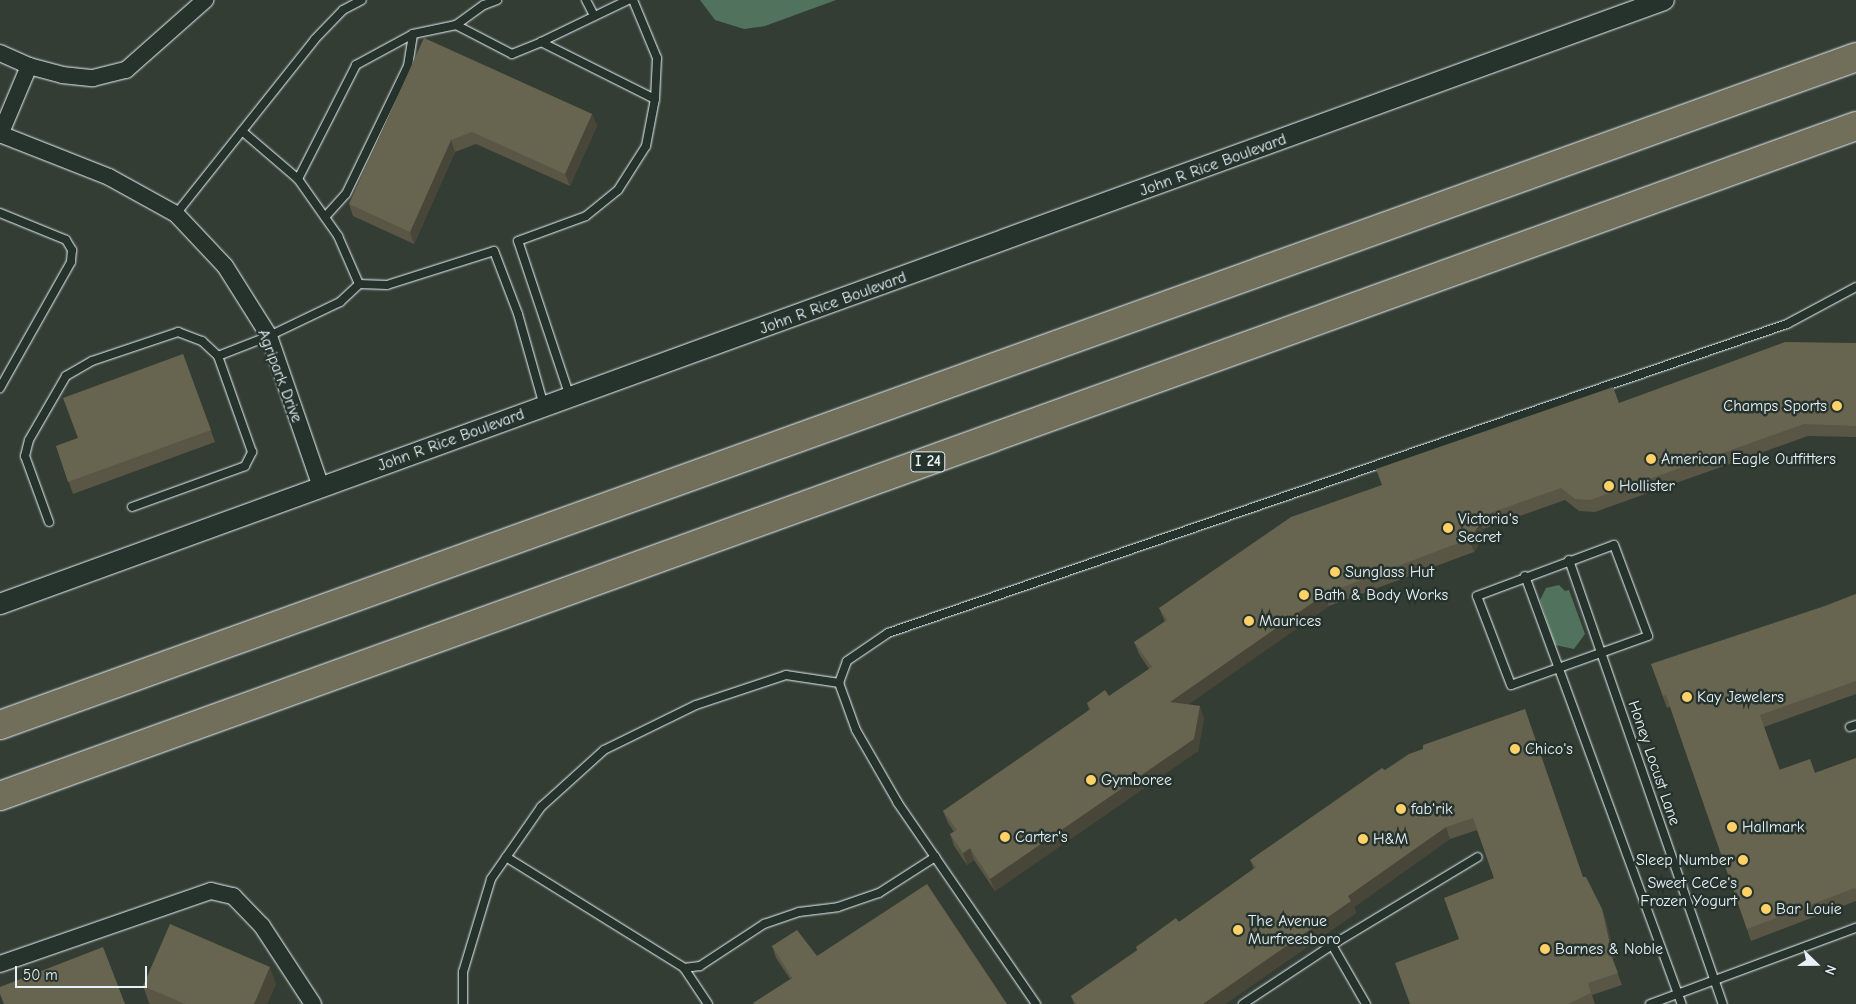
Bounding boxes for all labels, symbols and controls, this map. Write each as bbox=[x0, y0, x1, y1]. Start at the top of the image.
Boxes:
street label: John R Rice Boulevard bbox=[1137, 130, 1289, 200]
street label: John R Rice Boulevard bbox=[757, 268, 909, 338]
street label: Agripark Drive bbox=[253, 327, 307, 425]
place label: Champs Sports bbox=[1723, 396, 1827, 416]
marker: Champs Sports bbox=[1831, 400, 1843, 412]
street label: John R Rice Boulevard bbox=[375, 405, 527, 475]
place label: American Eagle Outfitters bbox=[1661, 449, 1836, 469]
road number: I 24 bbox=[909, 450, 947, 474]
marker: American Eagle Outfitters bbox=[1645, 453, 1657, 465]
place label: Hollister bbox=[1619, 476, 1675, 496]
marker: Hollister bbox=[1603, 480, 1615, 492]
place label: Victoria's Secret bbox=[1458, 509, 1519, 547]
marker: Victoria's Secret bbox=[1442, 522, 1454, 534]
place label: Sunglass Hut bbox=[1345, 562, 1434, 582]
marker: Sunglass Hut bbox=[1329, 566, 1341, 578]
place label: Bath & Body Works bbox=[1314, 585, 1448, 605]
marker: Bath & Body Works bbox=[1298, 589, 1310, 601]
place label: Maurices bbox=[1259, 611, 1321, 631]
marker: Maurices bbox=[1243, 615, 1255, 627]
place label: Kay Jewelers bbox=[1697, 687, 1784, 707]
marker: Kay Jewelers bbox=[1681, 691, 1693, 703]
street label: Honey Locust Lane bbox=[1624, 698, 1684, 828]
place label: Chico's bbox=[1525, 739, 1573, 759]
marker: Chico's bbox=[1509, 743, 1521, 755]
place label: Gymboree bbox=[1101, 770, 1172, 790]
marker: Gymboree bbox=[1085, 774, 1097, 786]
place label: fab'rik bbox=[1411, 799, 1453, 819]
marker: fab'rik bbox=[1395, 803, 1407, 815]
place label: Hallmark bbox=[1742, 817, 1804, 837]
marker: Hallmark bbox=[1726, 821, 1738, 833]
place label: Carter's bbox=[1015, 827, 1068, 847]
place label: H&M bbox=[1373, 829, 1408, 849]
marker: Carter's bbox=[999, 831, 1011, 843]
marker: H&M bbox=[1357, 833, 1369, 845]
place label: Sleep Number bbox=[1636, 850, 1733, 870]
marker: Sleep Number bbox=[1737, 854, 1749, 866]
place label: Sweet CeCe's Frozen Yogurt bbox=[1640, 873, 1737, 911]
marker: Sweet CeCe's Frozen Yogurt bbox=[1741, 886, 1753, 898]
place label: Bar Louie bbox=[1776, 899, 1842, 919]
marker: Bar Louie bbox=[1760, 903, 1772, 915]
place label: The Avenue Murfreesboro bbox=[1248, 911, 1341, 949]
marker: The Avenue Murfreesboro bbox=[1232, 924, 1244, 936]
place label: Barnes & Noble bbox=[1555, 939, 1663, 959]
north arrow bbox=[1791, 939, 1841, 989]
marker: Barnes & Noble bbox=[1539, 943, 1551, 955]
scale bar bbox=[18, 956, 150, 988]
text: N bbox=[1821, 962, 1840, 977]
text: 50 m bbox=[23, 966, 58, 984]

